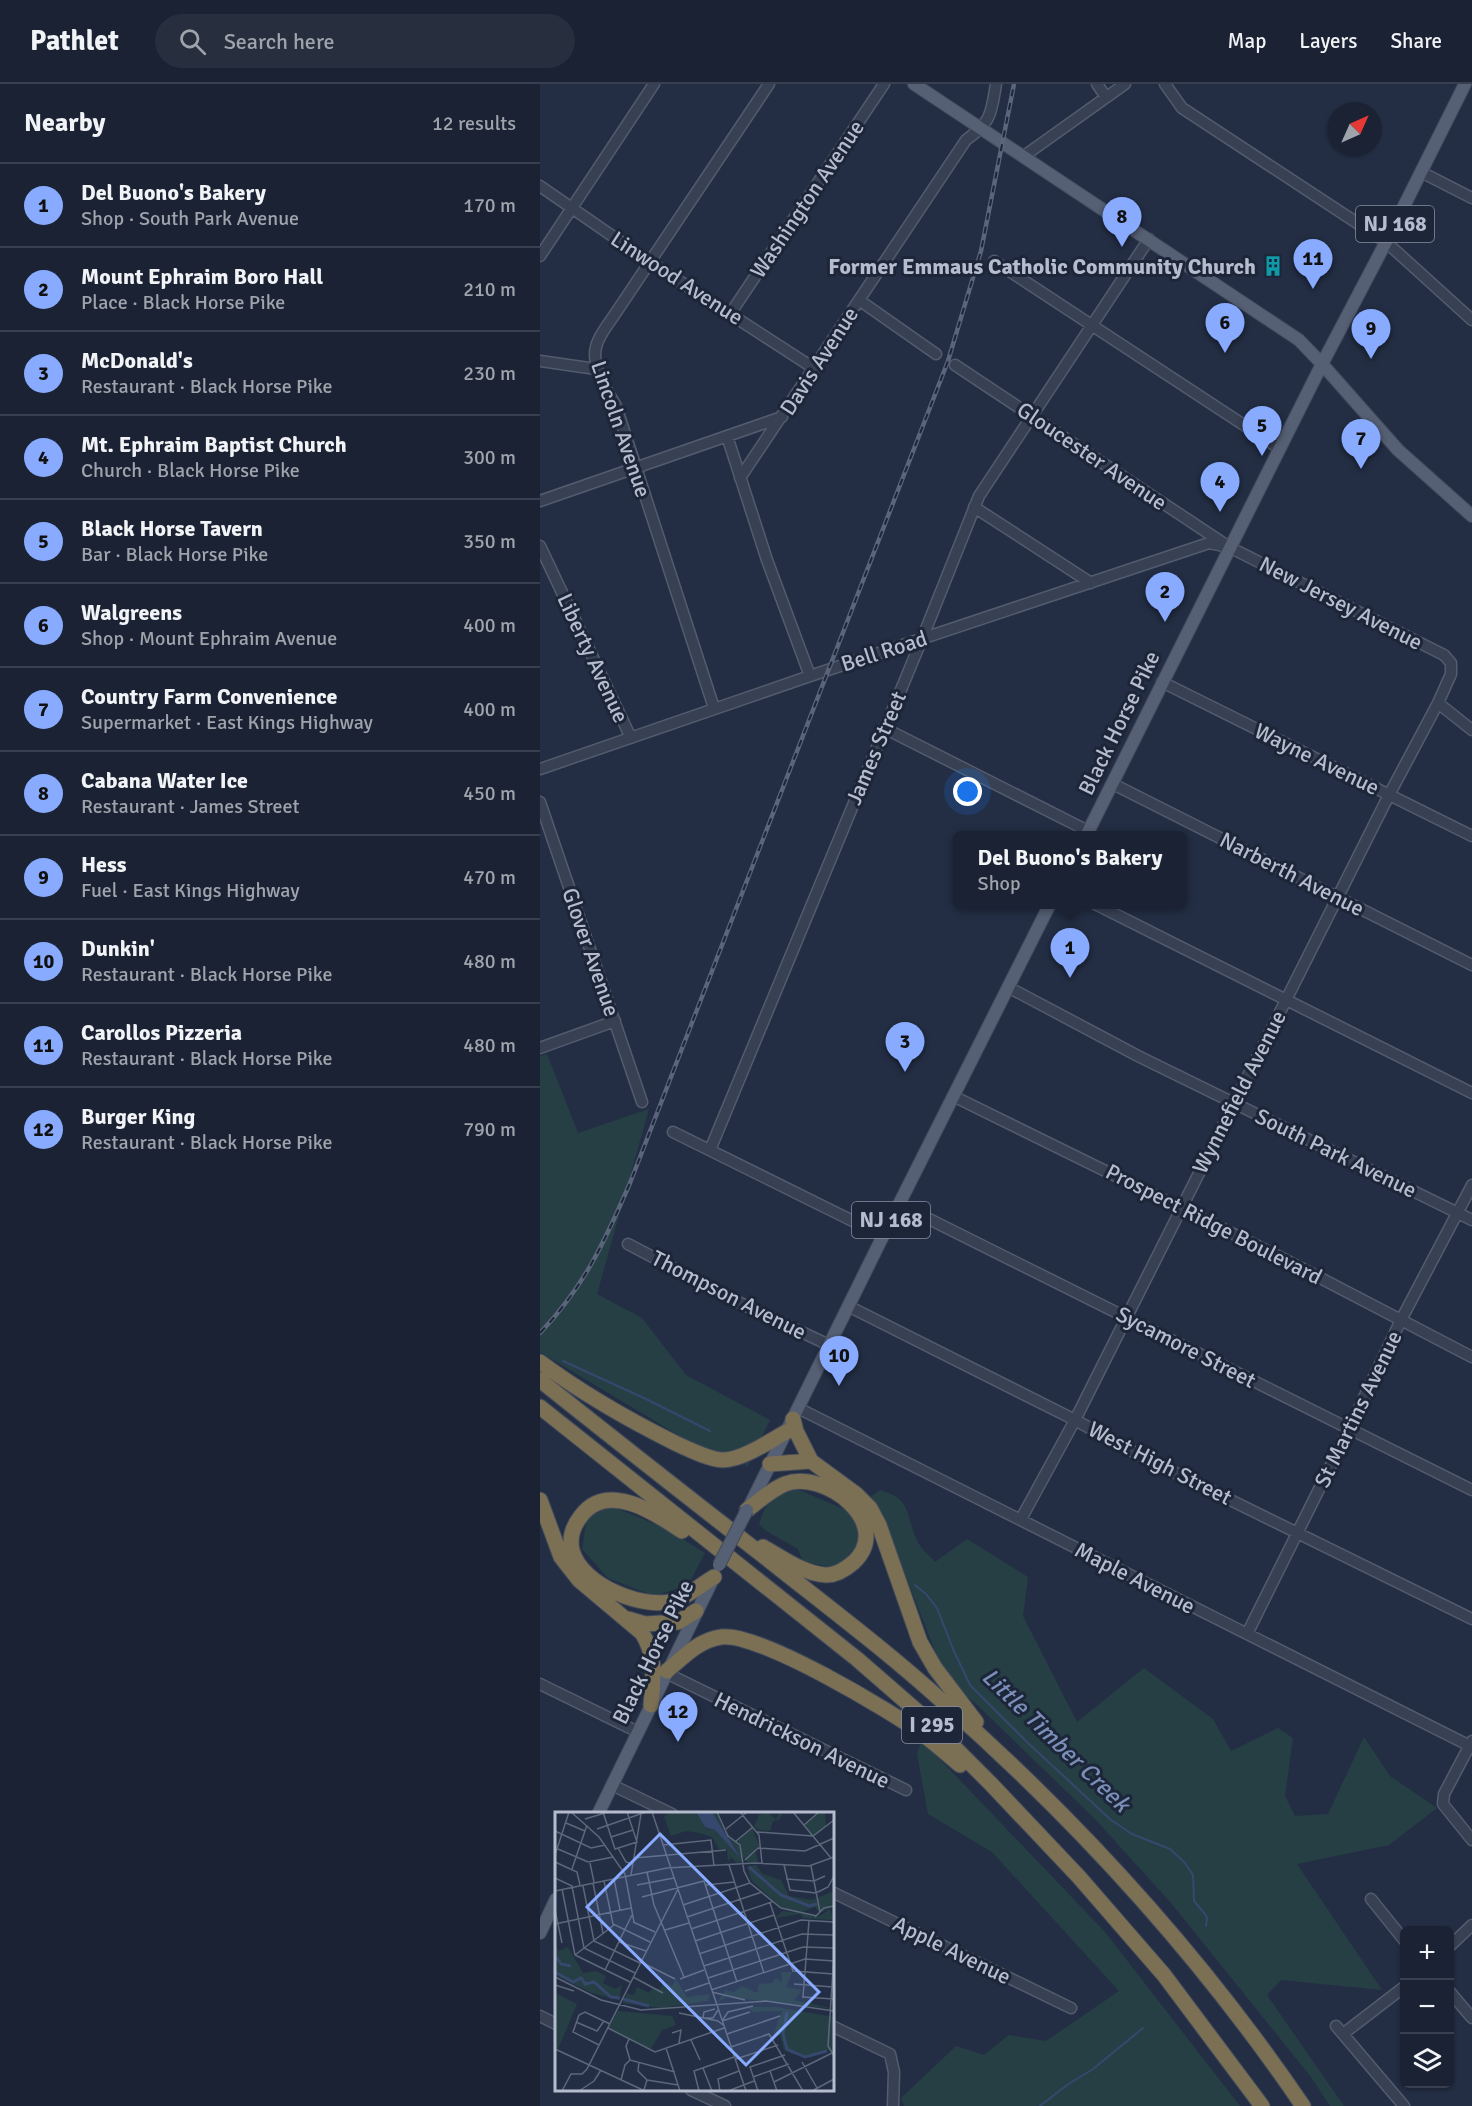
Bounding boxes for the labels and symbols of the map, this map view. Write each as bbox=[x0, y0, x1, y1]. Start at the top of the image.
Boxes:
north arrow bbox=[1328, 102, 1382, 156]
street label: Washington Avenue bbox=[744, 115, 870, 283]
pin: 8 bbox=[1102, 198, 1142, 247]
road number: NJ 168 bbox=[1356, 206, 1434, 242]
street label: Linwood Avenue bbox=[606, 225, 748, 331]
pin: 11 bbox=[1294, 240, 1332, 289]
place label: Former Emmaus Catholic Community Church bbox=[828, 253, 1256, 280]
building icon: Former Emmaus Catholic Community Church bbox=[1261, 254, 1285, 278]
street label: Davis Avenue bbox=[774, 302, 864, 420]
pin: 6 bbox=[1206, 304, 1244, 353]
pin: 9 bbox=[1352, 310, 1390, 359]
street label: Lincoln Avenue bbox=[585, 357, 657, 501]
street label: Gloucester Avenue bbox=[1012, 396, 1172, 516]
pin: 5 bbox=[1242, 406, 1282, 456]
pin: 7 bbox=[1342, 420, 1380, 469]
pin: 4 bbox=[1200, 462, 1240, 512]
street label: New Jersey Avenue bbox=[1255, 550, 1427, 656]
pin: 2 bbox=[1146, 572, 1184, 622]
street label: Liberty Avenue bbox=[551, 589, 635, 727]
street label: Bell Road bbox=[838, 624, 930, 678]
street label: Black Horse Pike bbox=[1072, 647, 1166, 799]
street label: James Street bbox=[840, 687, 912, 809]
street label: Wayne Avenue bbox=[1250, 717, 1384, 801]
your location bbox=[953, 777, 982, 806]
street label: Narberth Avenue bbox=[1215, 826, 1369, 922]
street label: Glover Avenue bbox=[556, 884, 626, 1020]
pin: 1 bbox=[1050, 928, 1090, 978]
street label: Wynnefield Avenue bbox=[1186, 1006, 1292, 1178]
pin: 3 bbox=[886, 1022, 925, 1072]
street label: South Park Avenue bbox=[1251, 1102, 1421, 1204]
street label: Prospect Ridge Boulevard bbox=[1101, 1158, 1327, 1290]
road number: NJ 168 bbox=[852, 1202, 930, 1238]
street label: Thompson Avenue bbox=[647, 1244, 811, 1346]
street label: Sycamore Street bbox=[1112, 1300, 1261, 1394]
street label: St Martins Avenue bbox=[1308, 1326, 1408, 1492]
pin: 10 bbox=[820, 1336, 858, 1386]
street label: West High Street bbox=[1084, 1415, 1237, 1511]
street label: Maple Avenue bbox=[1070, 1536, 1200, 1620]
street label: Black Horse Pike bbox=[606, 1576, 700, 1728]
water label: Little Timber Creek bbox=[976, 1662, 1138, 1820]
street label: Hendrickson Avenue bbox=[710, 1686, 894, 1794]
pin: 12 bbox=[658, 1692, 698, 1742]
road number: I 295 bbox=[902, 1707, 962, 1743]
inset map bbox=[555, 1812, 834, 2091]
street label: Apple Avenue bbox=[889, 1910, 1015, 1990]

